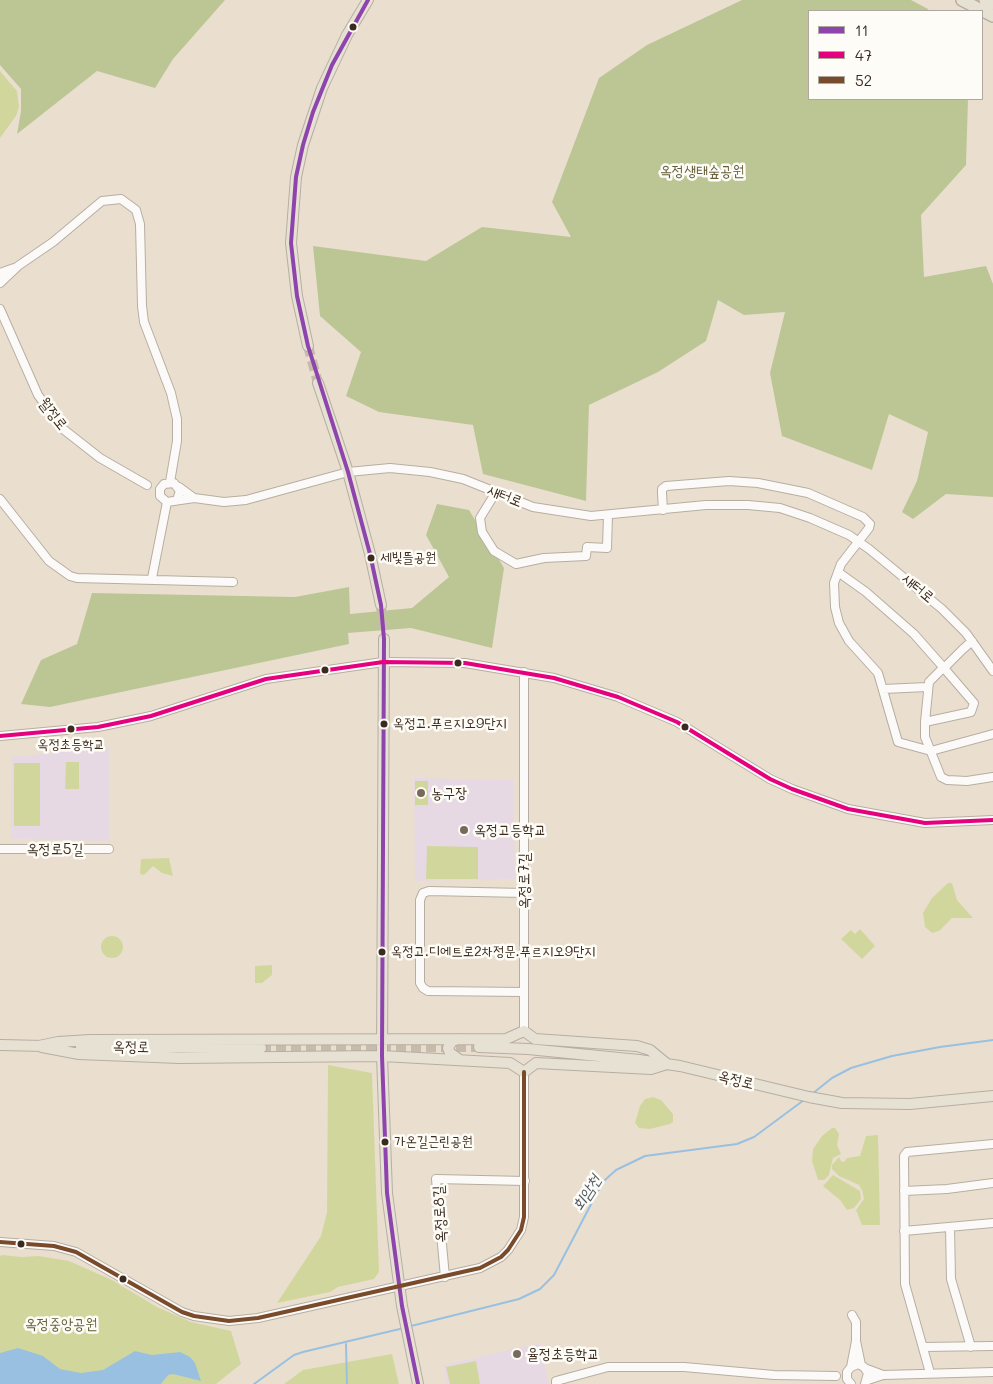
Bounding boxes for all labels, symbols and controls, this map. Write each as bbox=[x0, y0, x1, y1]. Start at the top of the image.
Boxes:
legend bbox=[808, 10, 983, 100]
text: 11 bbox=[855, 20, 868, 40]
unlabelled marker bbox=[348, 22, 358, 32]
text: 47 bbox=[855, 45, 872, 65]
text: 52 bbox=[855, 70, 872, 90]
park label: 옥정생태숲공원 bbox=[660, 162, 744, 180]
street label: 월정로 bbox=[35, 394, 71, 434]
street label: 새터로 bbox=[485, 481, 525, 511]
place label: 세빛뜰공원 bbox=[380, 550, 436, 566]
marker: 세빛뜰공원 bbox=[366, 553, 376, 563]
street label: 새터로 bbox=[898, 569, 938, 607]
unlabelled marker bbox=[453, 658, 463, 668]
unlabelled marker bbox=[320, 665, 330, 675]
place label: 옥정고.푸르지오9단지 bbox=[393, 716, 507, 732]
marker: 옥정고.푸르지오9단지 bbox=[379, 719, 389, 729]
unlabelled marker bbox=[680, 722, 690, 732]
marker: 옥정초등학교 bbox=[66, 724, 76, 734]
place label: 옥정초등학교 bbox=[37, 737, 105, 753]
place label: 농구장 bbox=[431, 784, 467, 802]
marker: 농구장 bbox=[415, 787, 427, 799]
place label: 옥정고등학교 bbox=[474, 821, 546, 839]
marker: 옥정고등학교 bbox=[458, 824, 470, 836]
street label: 옥정로5길 bbox=[26, 840, 84, 858]
street label: 옥정로7길 bbox=[515, 853, 533, 909]
place label: 옥정고.디에트로2차정문.푸르지오9단지 bbox=[391, 944, 596, 960]
marker: 옥정고.디에트로2차정문.푸르지오9단지 bbox=[377, 947, 387, 957]
street label: 옥정로 bbox=[113, 1038, 149, 1056]
street label: 옥정로 bbox=[716, 1067, 756, 1093]
place label: 가온길근린공원 bbox=[394, 1134, 473, 1150]
marker: 가온길근린공원 bbox=[380, 1137, 390, 1147]
water label: 회암천 bbox=[569, 1172, 605, 1214]
street label: 옥정로8길 bbox=[430, 1185, 450, 1243]
unlabelled marker bbox=[16, 1239, 26, 1249]
unlabelled marker bbox=[118, 1274, 128, 1284]
park label: 옥정중앙공원 bbox=[25, 1315, 97, 1333]
place label: 율정초등학교 bbox=[527, 1345, 599, 1363]
marker: 율정초등학교 bbox=[511, 1348, 523, 1360]

